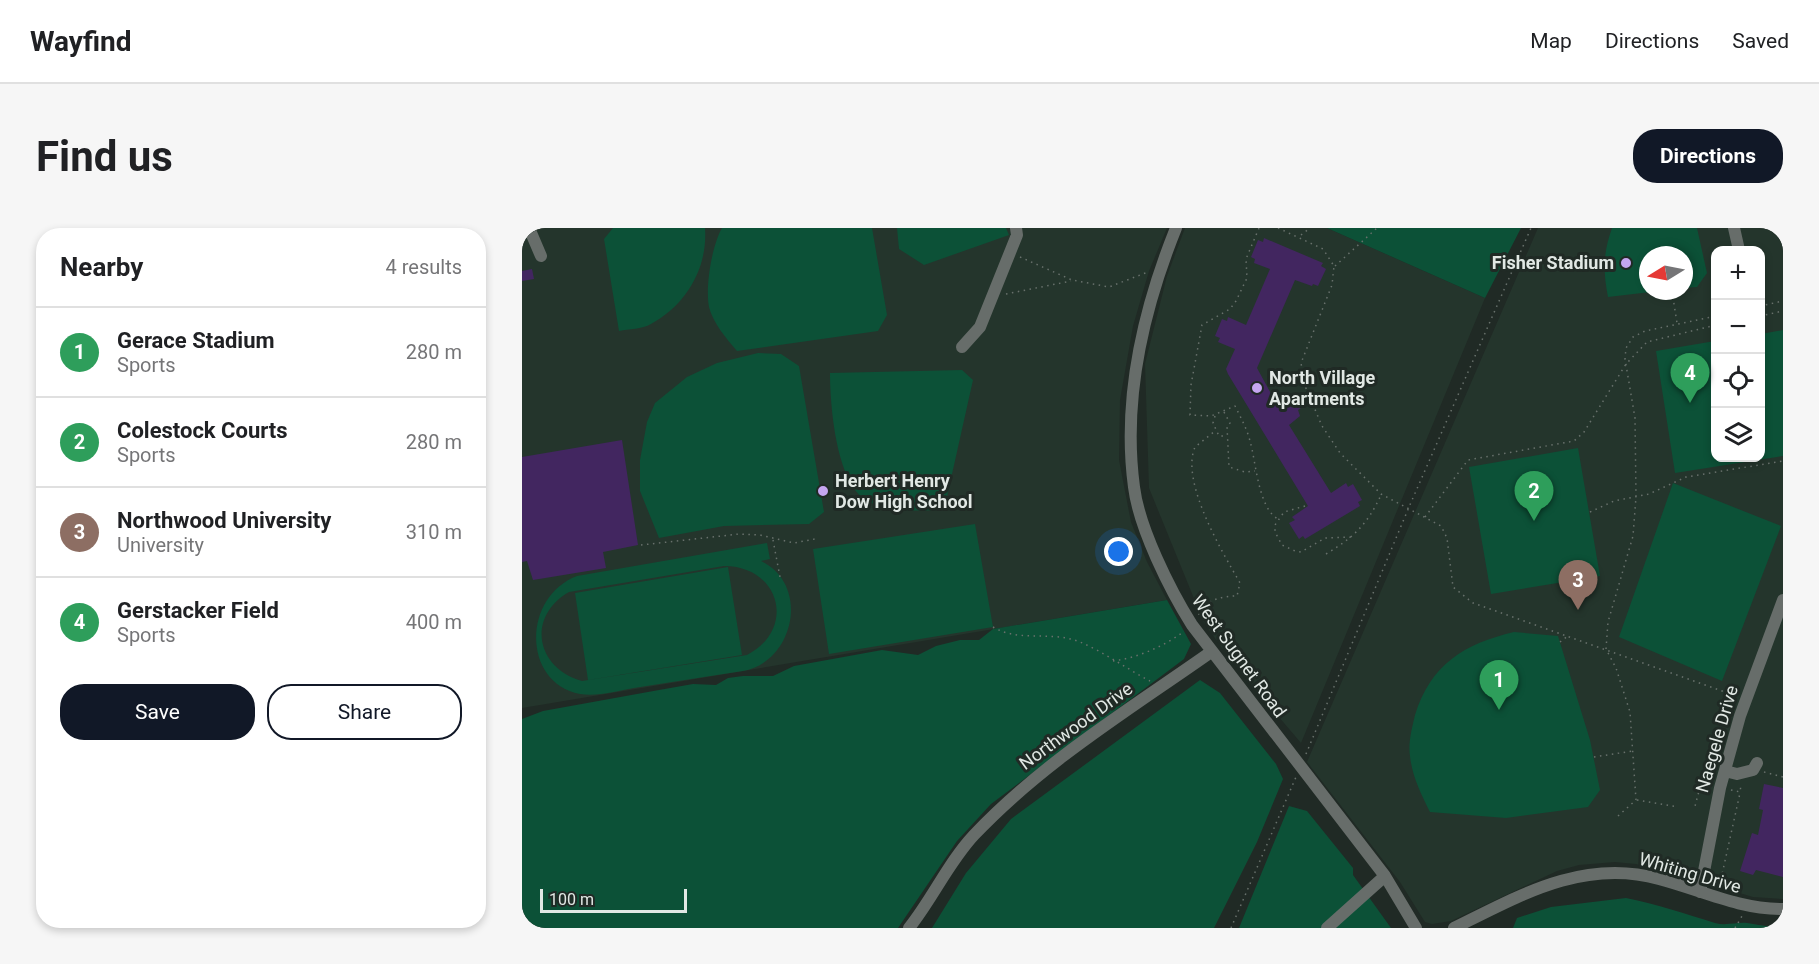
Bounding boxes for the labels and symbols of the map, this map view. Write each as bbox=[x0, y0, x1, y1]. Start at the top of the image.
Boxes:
north arrow bbox=[1639, 246, 1693, 300]
place label: Fisher Stadium bbox=[1492, 252, 1614, 273]
marker: Fisher Stadium bbox=[1619, 256, 1633, 270]
pin: 4 bbox=[1670, 354, 1710, 403]
place label: North Village Apartments bbox=[1269, 367, 1376, 409]
marker: North Village Apartments bbox=[1250, 381, 1264, 395]
place label: Herbert Henry Dow High School bbox=[835, 470, 973, 512]
pin: 2 bbox=[1514, 472, 1554, 521]
marker: Herbert Henry Dow High School bbox=[816, 484, 830, 498]
your location bbox=[1104, 537, 1133, 566]
pin: 3 bbox=[1558, 560, 1598, 610]
street label: West Sugnet Road bbox=[1188, 590, 1291, 721]
pin: 1 bbox=[1480, 660, 1518, 710]
street label: Northwood Drive bbox=[1015, 678, 1136, 774]
street label: Naegele Drive bbox=[1691, 683, 1742, 795]
street label: Whiting Drive bbox=[1637, 848, 1744, 897]
scale bar bbox=[540, 886, 687, 914]

